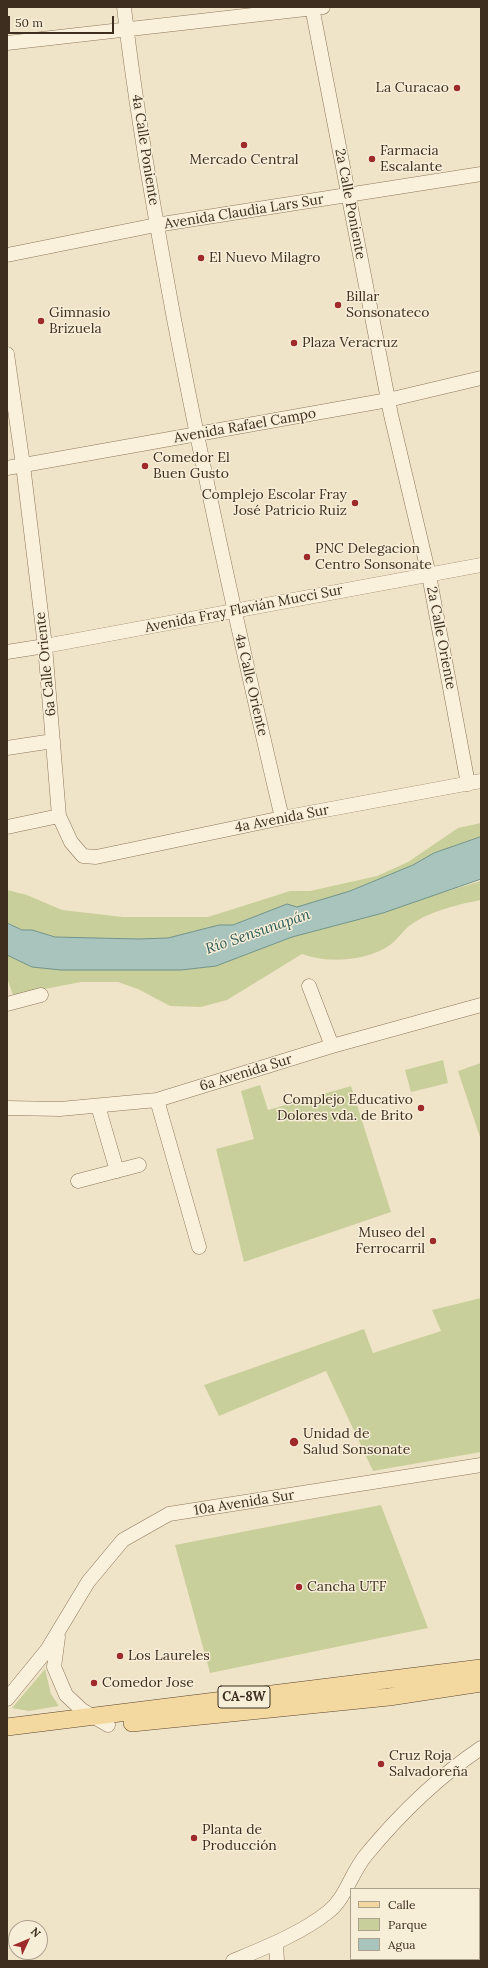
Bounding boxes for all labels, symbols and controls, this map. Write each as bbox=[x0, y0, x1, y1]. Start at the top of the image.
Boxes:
scale bar bbox=[10, 8, 116, 34]
text: 50 m bbox=[15, 15, 43, 30]
place label: La Curacao bbox=[376, 80, 449, 96]
marker: La Curacao bbox=[452, 83, 462, 93]
street label: 4a Calle Poniente bbox=[128, 93, 162, 207]
marker: Mercado Central bbox=[239, 140, 249, 150]
place label: Farmacia Escalante bbox=[380, 143, 442, 176]
street label: 2a Calle Poniente bbox=[331, 147, 369, 261]
place label: Mercado Central bbox=[189, 152, 299, 168]
marker: Farmacia Escalante bbox=[367, 154, 377, 164]
street label: Avenida Claudia Lars Sur bbox=[163, 191, 325, 233]
place label: El Nuevo Milagro bbox=[209, 250, 320, 266]
marker: El Nuevo Milagro bbox=[196, 253, 206, 263]
place label: Billar Sonsonateco bbox=[346, 289, 429, 322]
marker: Billar Sonsonateco bbox=[333, 300, 343, 310]
place label: Gimnasio Brizuela bbox=[49, 305, 110, 338]
marker: Gimnasio Brizuela bbox=[36, 316, 46, 326]
place label: Plaza Veracruz bbox=[302, 335, 398, 351]
marker: Plaza Veracruz bbox=[289, 338, 299, 348]
street label: Avenida Rafael Campo bbox=[173, 405, 317, 447]
place label: Comedor El Buen Gusto bbox=[153, 450, 230, 482]
marker: Comedor El Buen Gusto bbox=[140, 461, 150, 471]
place label: Complejo Escolar Fray José Patricio Ruiz bbox=[202, 487, 347, 520]
marker: Complejo Escolar Fray José Patricio Ruiz bbox=[350, 498, 360, 508]
place label: PNC Delegacion Centro Sonsonate bbox=[315, 541, 432, 574]
marker: PNC Delegacion Centro Sonsonate bbox=[302, 552, 312, 562]
street label: Avenida Fray Flavián Mucci Sur bbox=[144, 582, 344, 636]
street label: 2a Calle Oriente bbox=[423, 585, 459, 691]
street label: 6a Calle Oriente bbox=[32, 611, 60, 717]
street label: 4a Calle Oriente bbox=[231, 632, 271, 738]
street label: 4a Avenida Sur bbox=[234, 802, 330, 836]
water label: Río Sensunapán bbox=[203, 906, 313, 958]
street label: 6a Avenida Sur bbox=[198, 1051, 294, 1095]
place label: Complejo Educativo Dolores vda. de Brito bbox=[277, 1092, 413, 1124]
marker: Complejo Educativo Dolores vda. de Brito bbox=[416, 1103, 426, 1113]
place label: Museo del Ferrocarril bbox=[355, 1225, 425, 1258]
marker: Museo del Ferrocarril bbox=[428, 1236, 438, 1246]
place label: Unidad de Salud Sonsonate bbox=[303, 1426, 410, 1458]
marker: Unidad de Salud Sonsonate bbox=[288, 1436, 300, 1448]
street label: 10a Avenida Sur bbox=[192, 1487, 296, 1519]
place label: Cancha UTF bbox=[307, 1579, 386, 1595]
marker: Cancha UTF bbox=[294, 1582, 304, 1592]
place label: Los Laureles bbox=[128, 1648, 210, 1664]
marker: Los Laureles bbox=[115, 1651, 125, 1661]
place label: Comedor Jose bbox=[102, 1675, 194, 1691]
marker: Comedor Jose bbox=[89, 1678, 99, 1688]
road number: CA-8W bbox=[218, 1686, 270, 1708]
place label: Cruz Roja Salvadoreña bbox=[389, 1748, 468, 1780]
marker: Cruz Roja Salvadoreña bbox=[376, 1759, 386, 1769]
place label: Planta de Producción bbox=[202, 1822, 277, 1854]
marker: Planta de Producción bbox=[189, 1833, 199, 1843]
legend bbox=[350, 1888, 480, 1960]
text: Calle bbox=[388, 1897, 416, 1912]
text: Parque bbox=[388, 1917, 427, 1932]
north arrow bbox=[8, 1920, 48, 1960]
text: N bbox=[28, 1924, 44, 1940]
text: Agua bbox=[388, 1937, 416, 1952]

